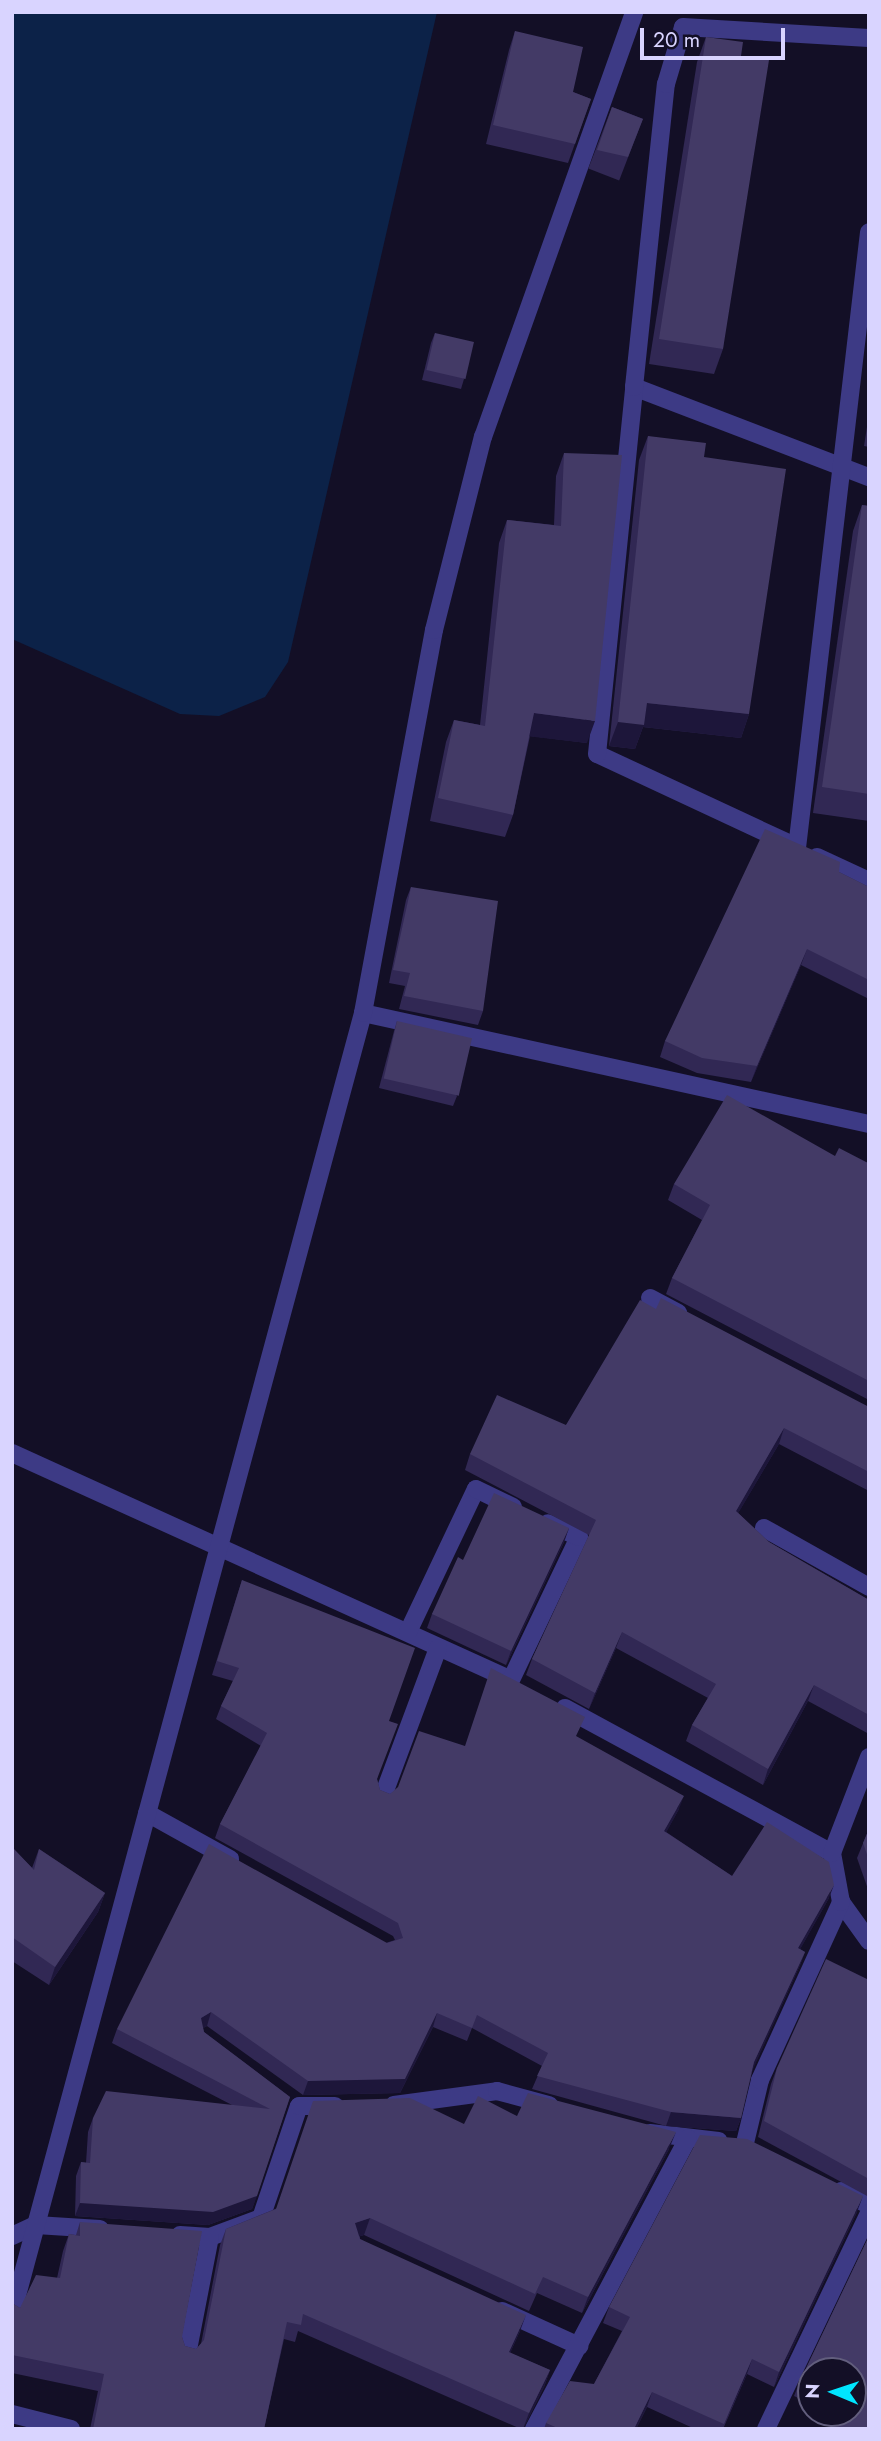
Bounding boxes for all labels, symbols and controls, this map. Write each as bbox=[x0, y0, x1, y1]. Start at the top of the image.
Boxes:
scale bar bbox=[643, 14, 788, 58]
text: 20 m bbox=[653, 25, 700, 55]
north arrow bbox=[797, 2357, 867, 2427]
text: N bbox=[799, 2383, 826, 2399]

